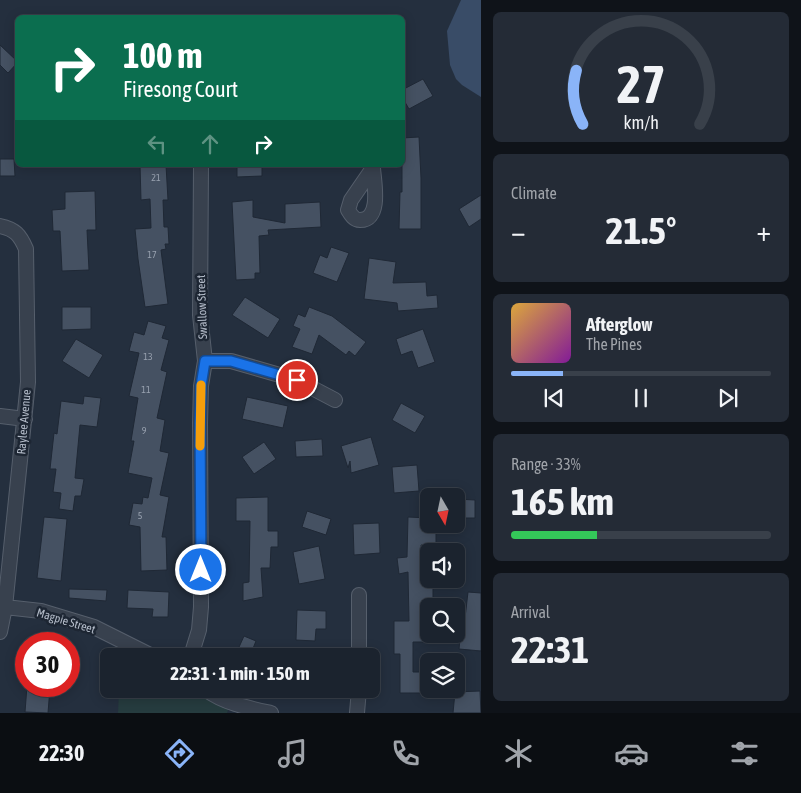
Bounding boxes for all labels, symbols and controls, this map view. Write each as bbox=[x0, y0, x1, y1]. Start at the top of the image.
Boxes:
icon: right bbox=[40, 35, 105, 100]
text: 100 m bbox=[123, 35, 202, 75]
text: 27 bbox=[617, 54, 665, 114]
text: Firesong Court bbox=[123, 76, 238, 102]
text: km/h bbox=[623, 112, 659, 133]
icon: left bbox=[143, 130, 171, 158]
icon: ahead bbox=[196, 130, 224, 158]
icon: right bbox=[249, 130, 277, 158]
house number: 21 bbox=[151, 172, 161, 183]
text: Climate bbox=[511, 184, 557, 202]
text: 21.5° bbox=[606, 209, 676, 252]
text: − bbox=[511, 215, 526, 247]
text: + bbox=[756, 215, 771, 247]
house number: 17 bbox=[147, 249, 157, 260]
street label: Swallow Street bbox=[194, 274, 210, 339]
text: Afterglow bbox=[586, 313, 653, 335]
text: The Pines bbox=[586, 335, 642, 353]
house number: 13 bbox=[143, 351, 153, 362]
pin bbox=[276, 359, 318, 401]
icon: arrive bbox=[283, 366, 311, 394]
house number: 11 bbox=[141, 384, 151, 395]
icon: previous bbox=[540, 384, 568, 412]
icon: pause bbox=[627, 384, 655, 412]
icon: next bbox=[714, 384, 742, 412]
street label: Raylee Avenue bbox=[14, 389, 34, 455]
house number: 9 bbox=[142, 425, 147, 436]
text: Range · 33% bbox=[511, 455, 581, 473]
text: 165 km bbox=[511, 480, 614, 523]
north arrow bbox=[420, 488, 465, 532]
map controls bbox=[420, 488, 465, 698]
house number: 5 bbox=[138, 510, 143, 521]
position arrow bbox=[174, 543, 226, 595]
button: sound bbox=[420, 543, 465, 588]
button: search bbox=[420, 598, 465, 643]
text: Arrival bbox=[511, 603, 550, 621]
street label: Magpie Street bbox=[35, 605, 98, 637]
text: 22:31 bbox=[511, 628, 589, 671]
speed limit sign: 30 bbox=[15, 632, 80, 697]
button: layers bbox=[420, 653, 465, 698]
text: 22:31 · 1 min · 150 m bbox=[170, 662, 310, 684]
icon: directions bbox=[162, 736, 197, 771]
icon: music bbox=[275, 736, 310, 771]
icon: phone bbox=[388, 736, 423, 771]
icon: climate bbox=[501, 736, 536, 771]
icon: car bbox=[614, 736, 649, 771]
icon: filters bbox=[727, 736, 762, 771]
text: 22:30 bbox=[39, 740, 84, 766]

